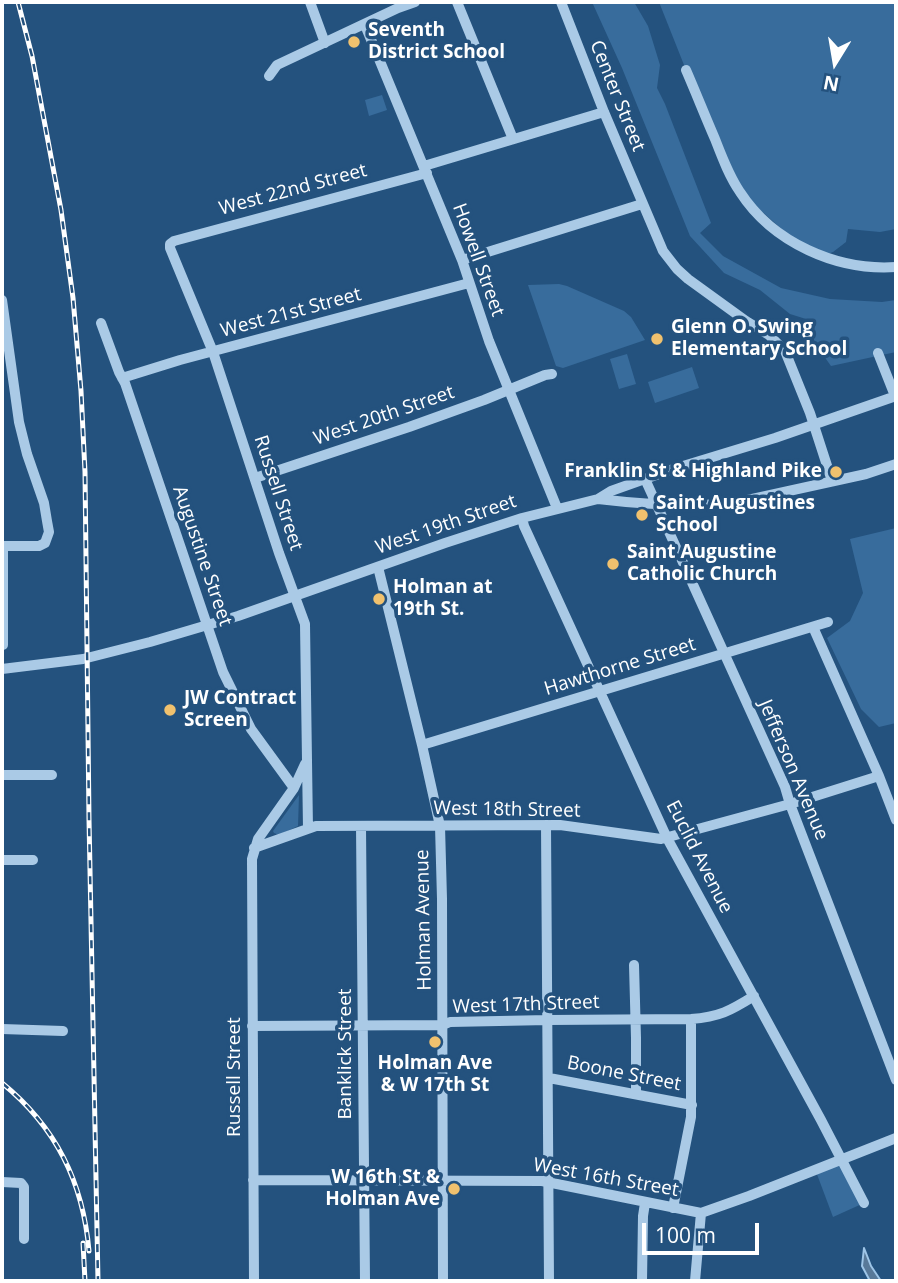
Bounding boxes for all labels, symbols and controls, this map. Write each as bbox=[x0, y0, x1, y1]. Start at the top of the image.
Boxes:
place label: Seventh District School bbox=[368, 20, 505, 64]
north arrow bbox=[800, 28, 870, 98]
marker: Seventh District School bbox=[346, 34, 362, 50]
street label: Center Street bbox=[584, 37, 650, 155]
text: N bbox=[821, 69, 841, 98]
street label: West 22nd Street bbox=[217, 159, 369, 221]
street label: Howell Street bbox=[447, 200, 509, 320]
street label: West 21st Street bbox=[218, 283, 364, 343]
place label: Glenn O. Swing Elementary School bbox=[671, 317, 847, 361]
marker: Glenn O. Swing Elementary School bbox=[649, 331, 665, 347]
street label: West 20th Street bbox=[311, 381, 457, 451]
street label: Russell Street bbox=[249, 433, 307, 553]
place label: Franklin St & Highland Pike bbox=[564, 461, 822, 483]
marker: Franklin St & Highland Pike bbox=[828, 464, 844, 480]
street label: Augustine Street bbox=[167, 483, 237, 629]
street label: West 19th Street bbox=[373, 490, 519, 560]
place label: Saint Augustines School bbox=[656, 493, 815, 537]
marker: Saint Augustines School bbox=[634, 507, 650, 523]
place label: Saint Augustine Catholic Church bbox=[627, 542, 777, 586]
marker: Saint Augustine Catholic Church bbox=[605, 556, 621, 572]
place label: Holman at 19th St. bbox=[393, 577, 492, 621]
marker: Holman at 19th St. bbox=[371, 591, 387, 607]
street label: Hawthorne Street bbox=[541, 633, 699, 701]
place label: JW Contract Screen bbox=[184, 688, 296, 732]
street label: Jefferson Avenue bbox=[753, 696, 833, 844]
marker: JW Contract Screen bbox=[162, 702, 178, 718]
street label: West 18th Street bbox=[433, 797, 581, 823]
street label: Euclid Avenue bbox=[661, 797, 737, 917]
street label: Holman Avenue bbox=[411, 849, 437, 991]
street label: Banklick Street bbox=[335, 988, 357, 1120]
street label: West 17th Street bbox=[452, 991, 600, 1019]
street label: Russell Street bbox=[224, 1017, 246, 1137]
marker: Holman Ave & W 17th St bbox=[427, 1034, 443, 1050]
street label: Boone Street bbox=[565, 1052, 683, 1096]
place label: Holman Ave & W 17th St bbox=[378, 1053, 492, 1097]
street label: West 16th Street bbox=[532, 1154, 680, 1202]
place label: W 16th St & Holman Ave bbox=[325, 1167, 440, 1211]
marker: W 16th St & Holman Ave bbox=[446, 1181, 462, 1197]
scale bar bbox=[646, 1210, 763, 1254]
text: 100 m bbox=[655, 1221, 716, 1249]

